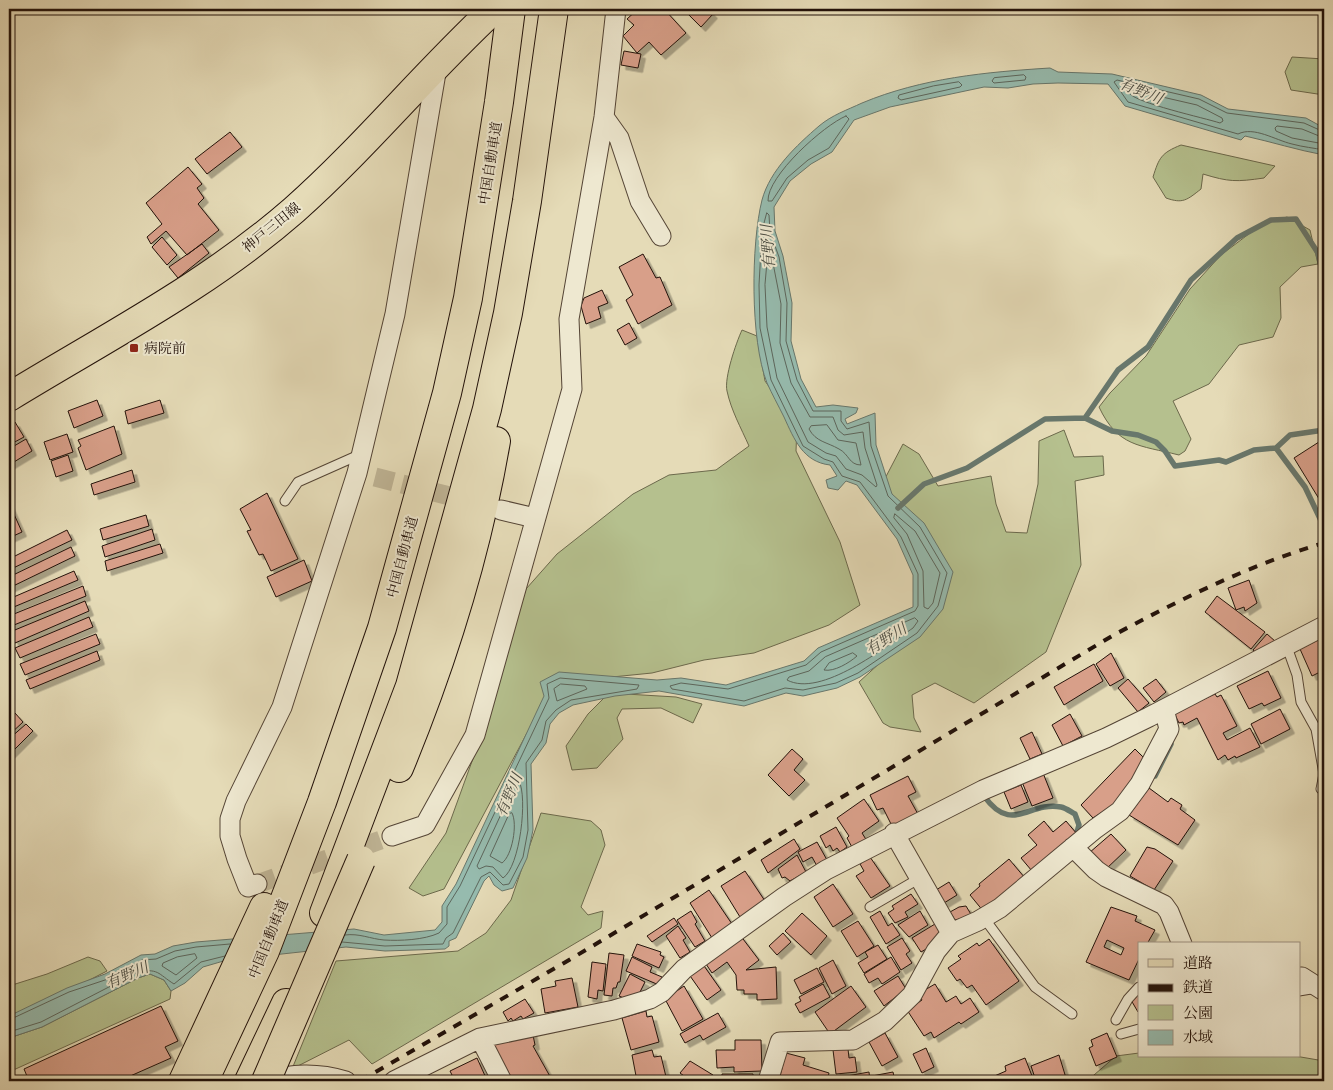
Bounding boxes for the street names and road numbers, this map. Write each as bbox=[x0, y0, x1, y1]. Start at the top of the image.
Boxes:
street label: 中国自動車道 bbox=[475, 120, 505, 206]
street label: 神戸三田線 bbox=[238, 198, 304, 256]
street label: 中国自動車道 bbox=[382, 514, 422, 600]
street label: 中国自動車道 bbox=[244, 897, 292, 981]

